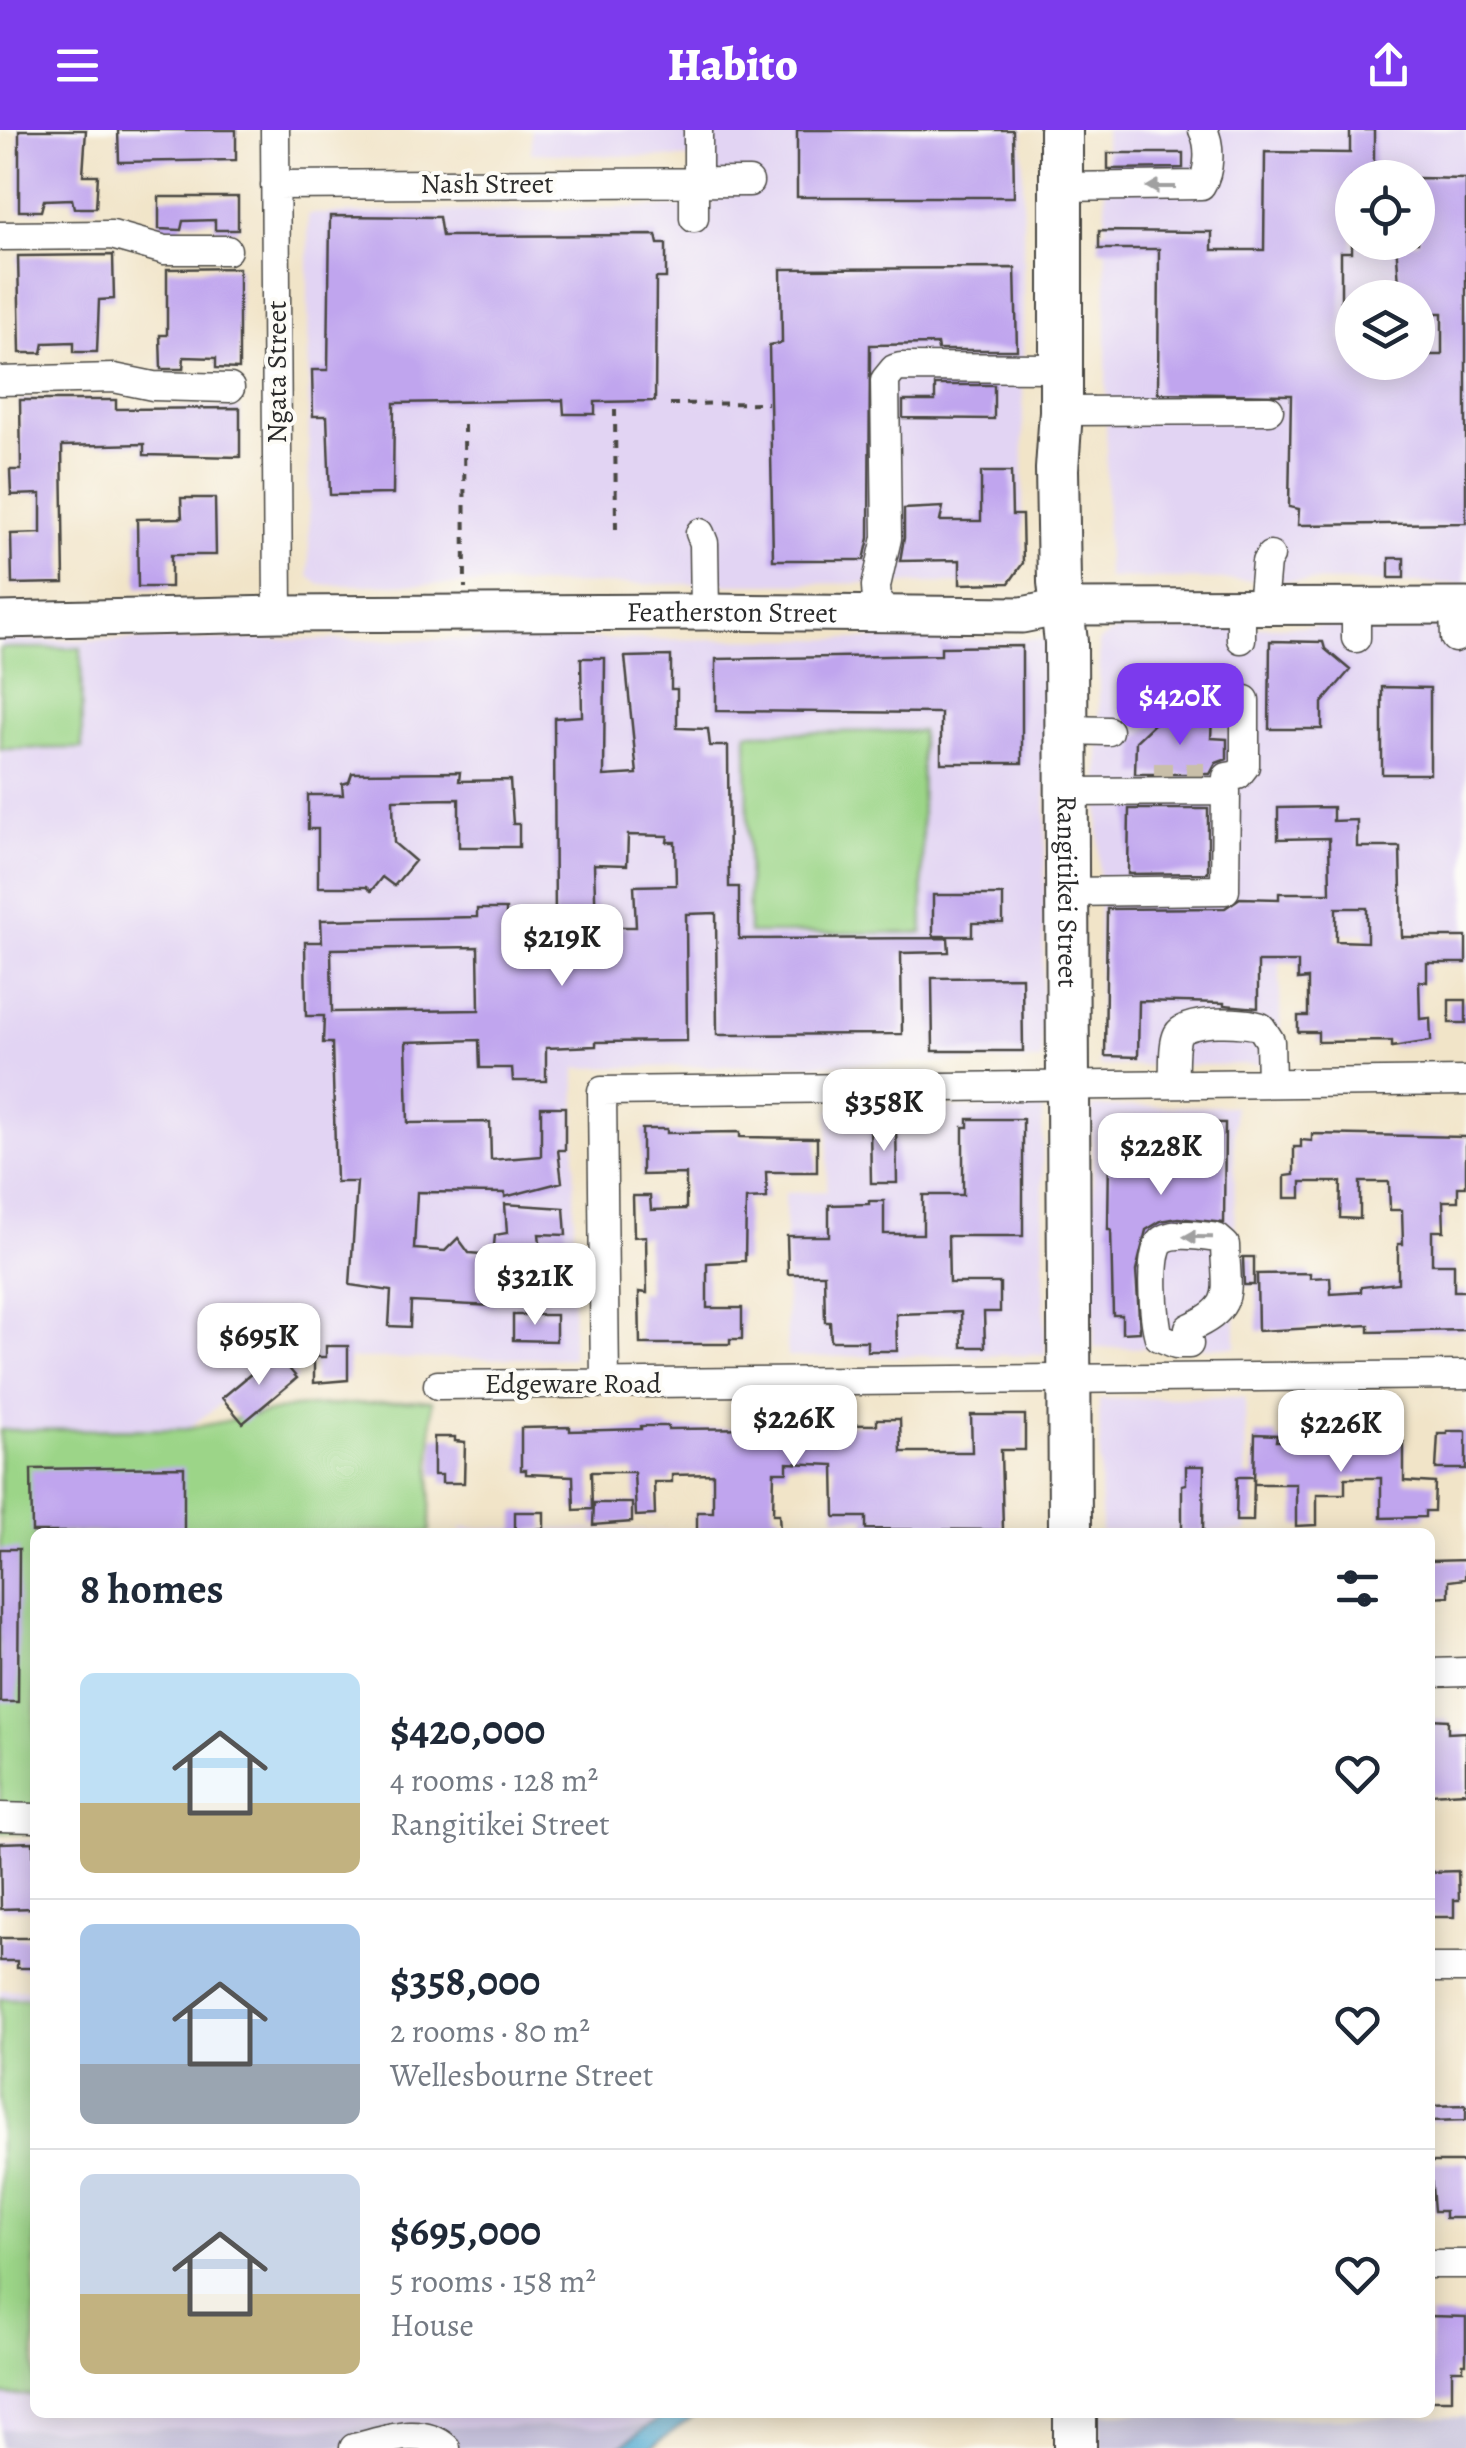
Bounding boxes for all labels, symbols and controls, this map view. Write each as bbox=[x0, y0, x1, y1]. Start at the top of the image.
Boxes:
text: Habito bbox=[668, 34, 798, 96]
icon: menu bbox=[50, 38, 105, 93]
icon: share bbox=[1361, 38, 1416, 93]
map controls bbox=[1335, 160, 1435, 380]
button: locate bbox=[1335, 160, 1435, 260]
street label: Nash Street bbox=[420, 165, 554, 203]
one-way arrow bbox=[1145, 180, 1177, 196]
button: layers bbox=[1335, 280, 1435, 380]
street label: Ngata Street bbox=[258, 301, 296, 443]
street label: Featherston Street bbox=[627, 593, 837, 632]
pin: $420K bbox=[1110, 663, 1250, 748]
text: $420K bbox=[1139, 673, 1221, 717]
street label: Rangitikei Street bbox=[1048, 795, 1087, 988]
pin: $219K bbox=[492, 904, 632, 989]
text: $219K bbox=[523, 914, 601, 958]
pin: $358K bbox=[814, 1069, 954, 1154]
text: $358K bbox=[845, 1079, 923, 1123]
pin: $228K bbox=[1091, 1113, 1231, 1198]
text: $228K bbox=[1120, 1123, 1202, 1167]
one-way arrow bbox=[1182, 1229, 1214, 1245]
pin: $321K bbox=[465, 1243, 605, 1328]
text: $321K bbox=[497, 1253, 573, 1297]
pin: $695K bbox=[189, 1303, 329, 1388]
text: $695K bbox=[219, 1313, 299, 1357]
street label: Edgeware Road bbox=[485, 1365, 662, 1403]
pin: $226K bbox=[724, 1385, 864, 1470]
pin: $226K bbox=[1271, 1390, 1411, 1475]
text: $226K bbox=[753, 1395, 835, 1439]
text: $226K bbox=[1300, 1400, 1382, 1444]
text: 8 homes bbox=[80, 1560, 224, 1617]
icon: filters bbox=[1330, 1561, 1385, 1616]
text: $420,000 bbox=[390, 1701, 545, 1758]
icon: home bbox=[160, 1713, 280, 1833]
icon: heart bbox=[1330, 1746, 1385, 1801]
text: 4 rooms · 128 m² bbox=[390, 1758, 598, 1802]
text: Rangitikei Street bbox=[390, 1802, 610, 1846]
text: $358,000 bbox=[390, 1952, 540, 2009]
icon: home bbox=[160, 1964, 280, 2084]
icon: heart bbox=[1330, 1997, 1385, 2052]
text: 2 rooms · 80 m² bbox=[390, 2009, 590, 2053]
text: Wellesbourne Street bbox=[390, 2053, 653, 2097]
text: $695,000 bbox=[390, 2202, 541, 2259]
icon: home bbox=[160, 2214, 280, 2334]
icon: heart bbox=[1330, 2247, 1385, 2302]
text: 5 rooms · 158 m² bbox=[390, 2259, 596, 2303]
text: House bbox=[390, 2303, 474, 2347]

